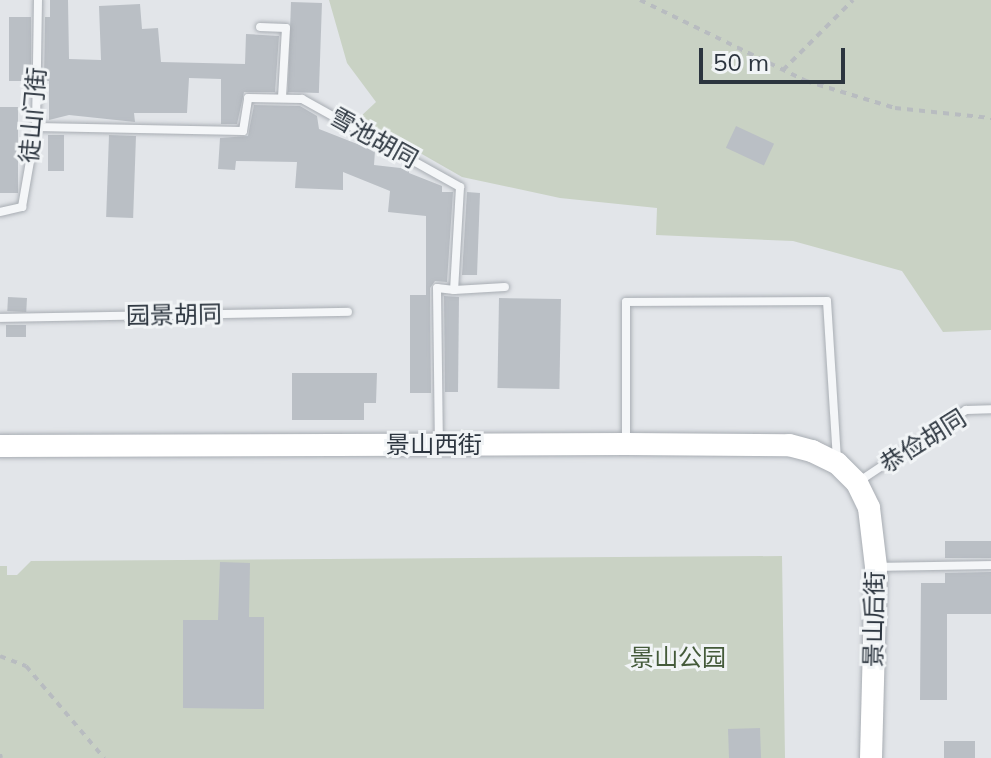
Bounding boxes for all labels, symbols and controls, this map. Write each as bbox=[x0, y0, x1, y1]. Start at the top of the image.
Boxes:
scale bar bbox=[703, 32, 849, 82]
text: 50 m bbox=[713, 47, 769, 77]
street label: 徒山门街 bbox=[14, 66, 52, 164]
street label: 雪池胡同 bbox=[325, 102, 423, 174]
street label: 园景胡同 bbox=[126, 300, 222, 330]
street label: 恭俭胡同 bbox=[875, 403, 971, 479]
street label: 景山西街 bbox=[386, 431, 482, 459]
street label: 景山后街 bbox=[859, 571, 889, 667]
park label: 景山公园 bbox=[630, 644, 726, 672]

